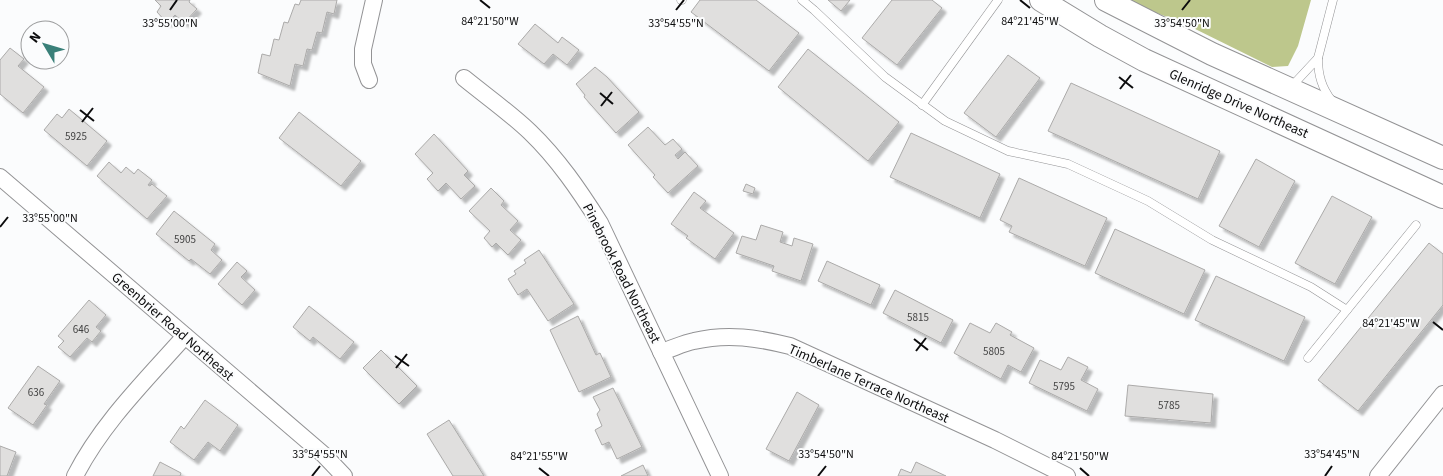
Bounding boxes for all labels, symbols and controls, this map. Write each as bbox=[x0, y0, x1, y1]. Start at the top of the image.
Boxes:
text: 84°21'50"W bbox=[461, 13, 519, 30]
text: 84°21'45"W bbox=[1001, 13, 1059, 30]
text: 33°55'00"N bbox=[142, 15, 198, 32]
text: 33°54'55"N bbox=[648, 15, 704, 32]
text: 33°54'50"N bbox=[1154, 15, 1210, 32]
north arrow bbox=[20, 20, 70, 70]
text: N bbox=[25, 28, 46, 47]
street label: Glenridge Drive Northeast bbox=[1166, 64, 1312, 144]
house number: 5925 bbox=[65, 129, 87, 144]
street label: Pinebrook Road Northeast bbox=[577, 200, 665, 347]
text: 33°55'00"N bbox=[22, 210, 78, 227]
house number: 5905 bbox=[174, 232, 196, 247]
street label: Greenbrier Road Northeast bbox=[107, 268, 238, 386]
house number: 5815 bbox=[907, 310, 929, 325]
text: 84°21'45"W bbox=[1362, 315, 1420, 332]
house number: 646 bbox=[73, 322, 90, 337]
street label: Timberlane Terrace Northeast bbox=[785, 339, 952, 429]
house number: 5805 bbox=[983, 344, 1005, 359]
house number: 5795 bbox=[1053, 379, 1075, 394]
house number: 636 bbox=[28, 385, 45, 400]
house number: 5785 bbox=[1158, 398, 1180, 413]
text: 33°54'55"N bbox=[292, 446, 348, 463]
text: 33°54'50"N bbox=[798, 446, 854, 463]
text: 33°54'45"N bbox=[1304, 446, 1360, 463]
text: 84°21'55"W bbox=[510, 448, 568, 465]
text: 84°21'50"W bbox=[1051, 448, 1109, 465]

